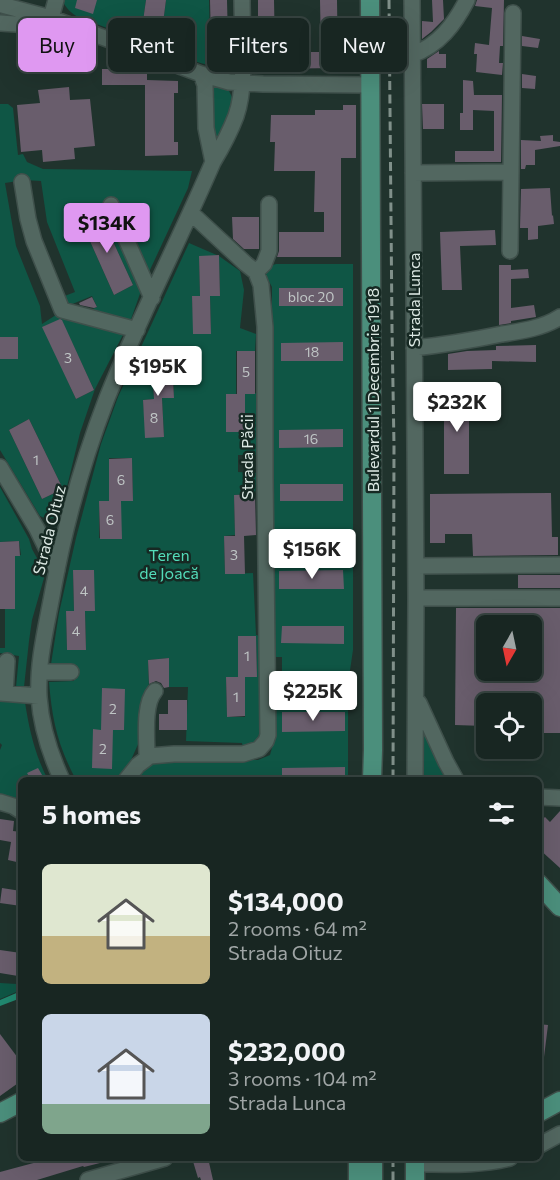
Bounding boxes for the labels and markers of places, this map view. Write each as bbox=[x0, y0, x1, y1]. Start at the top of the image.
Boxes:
pin: $134K bbox=[65, 203, 149, 254]
pin: $195K bbox=[116, 346, 200, 397]
pin: $232K bbox=[415, 382, 499, 433]
pin: $156K bbox=[270, 529, 354, 580]
pin: $225K bbox=[271, 671, 355, 722]

